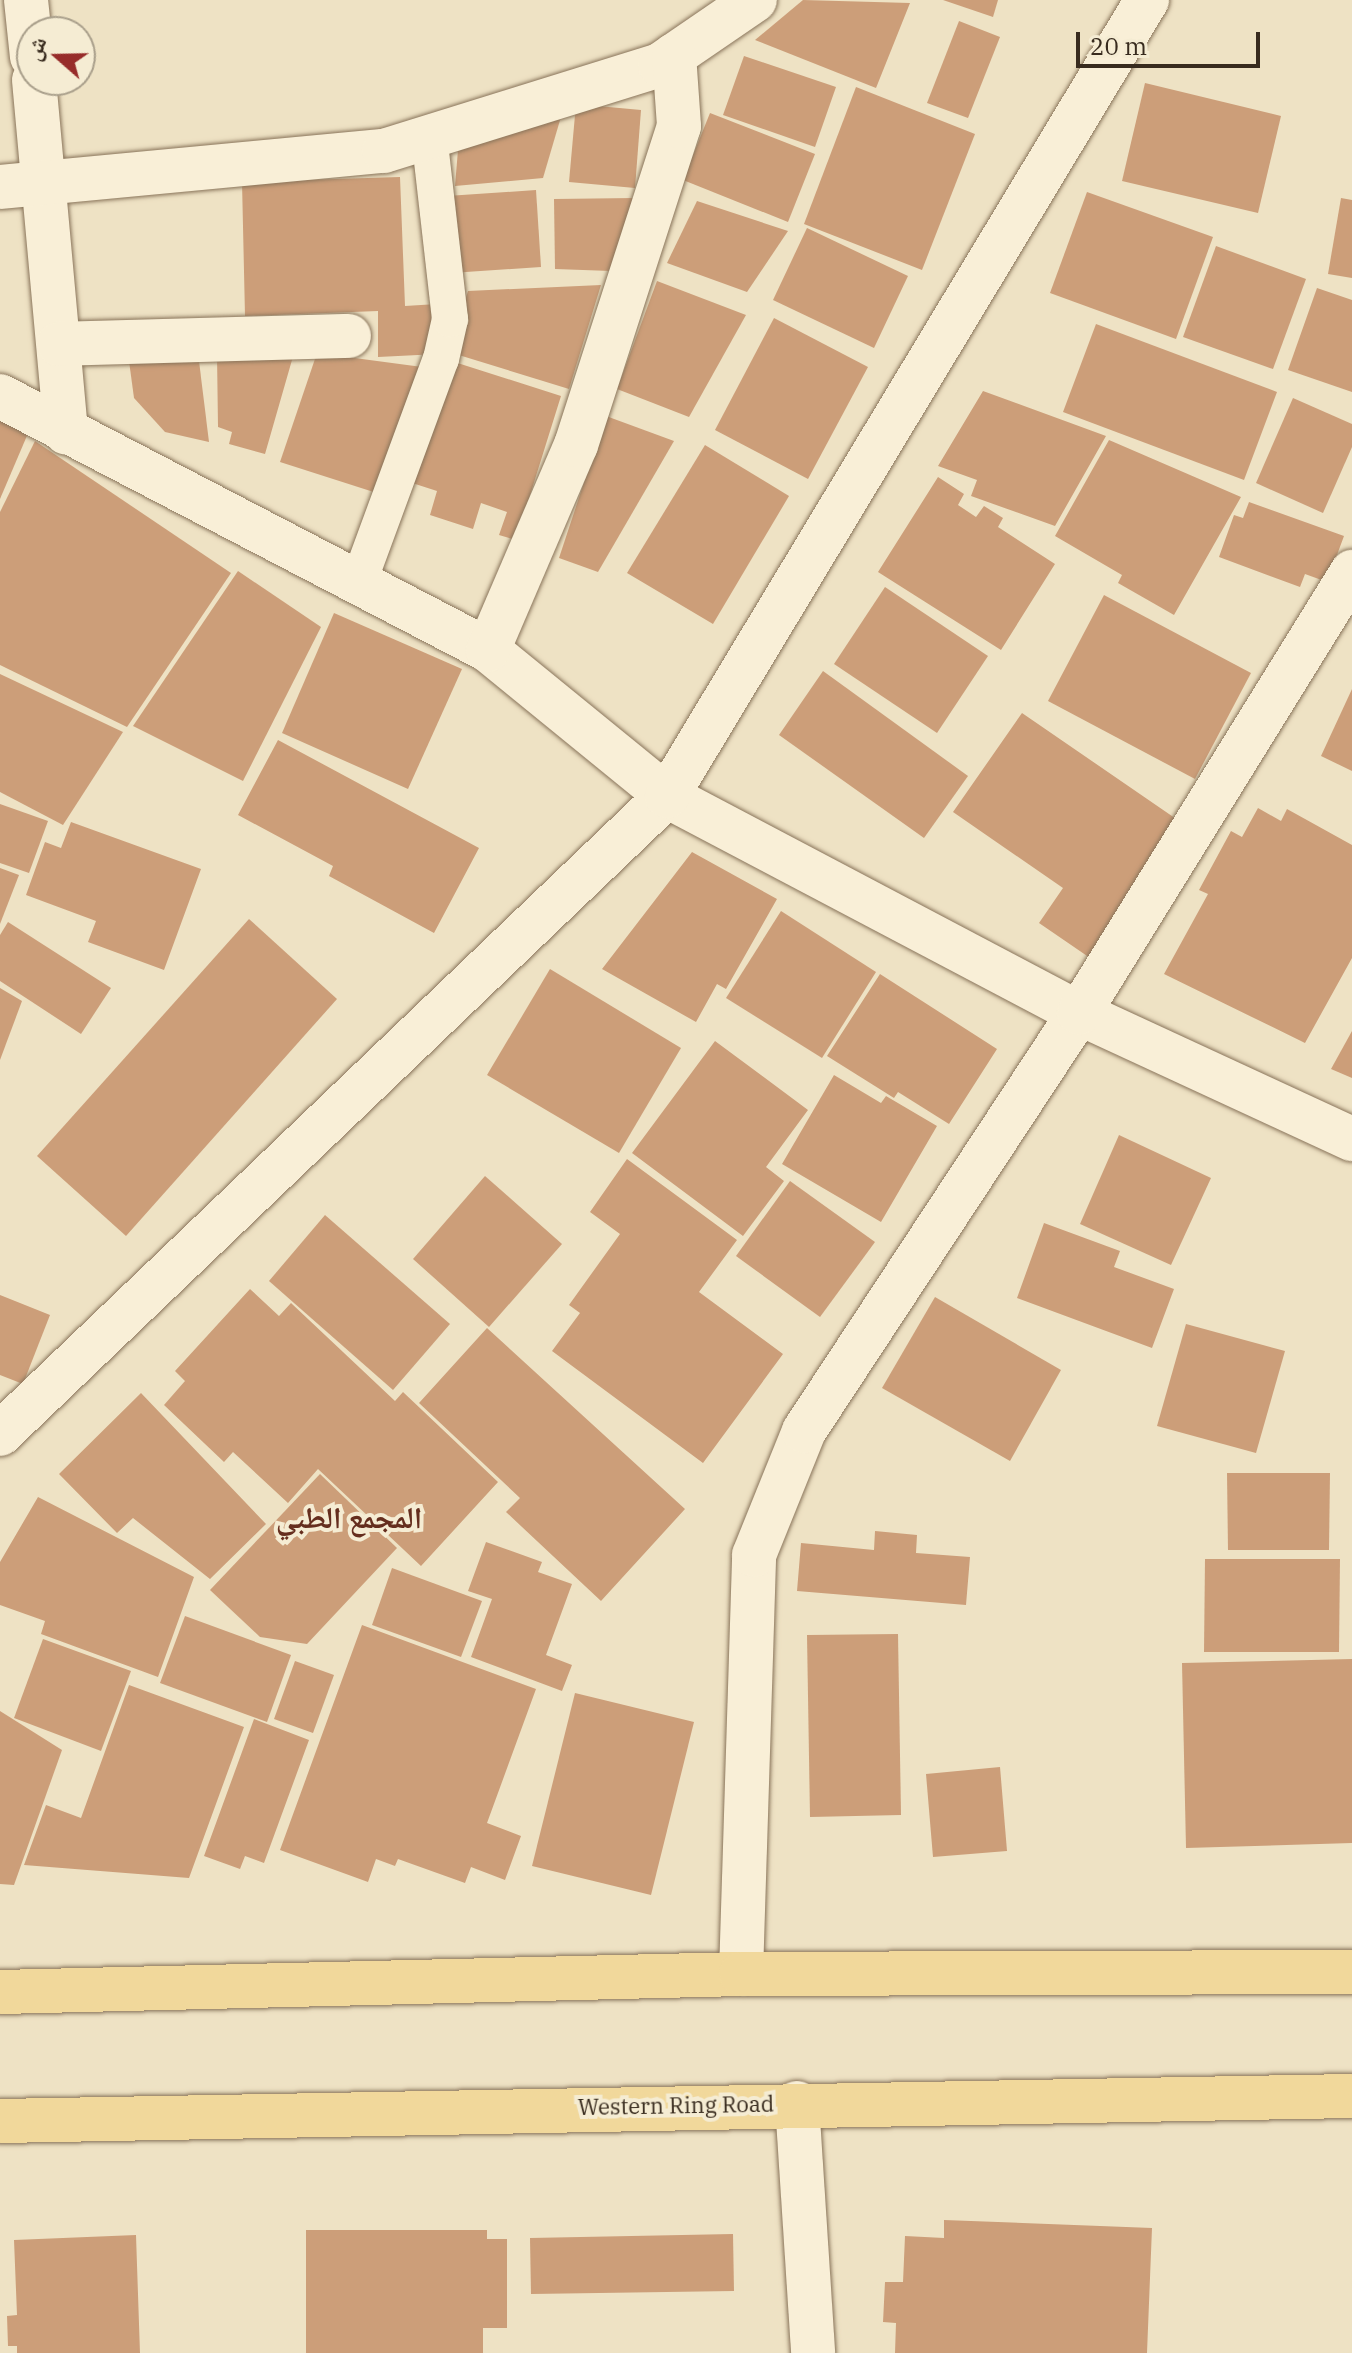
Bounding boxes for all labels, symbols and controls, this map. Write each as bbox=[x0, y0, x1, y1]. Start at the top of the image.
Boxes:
north arrow bbox=[16, 16, 96, 96]
scale bar bbox=[1080, 16, 1264, 66]
text: 20 m bbox=[1090, 30, 1147, 62]
text: ش bbox=[17, 32, 52, 64]
district label: المجمع الطبي bbox=[276, 1499, 422, 1535]
street label: Western Ring Road bbox=[578, 2090, 774, 2120]

